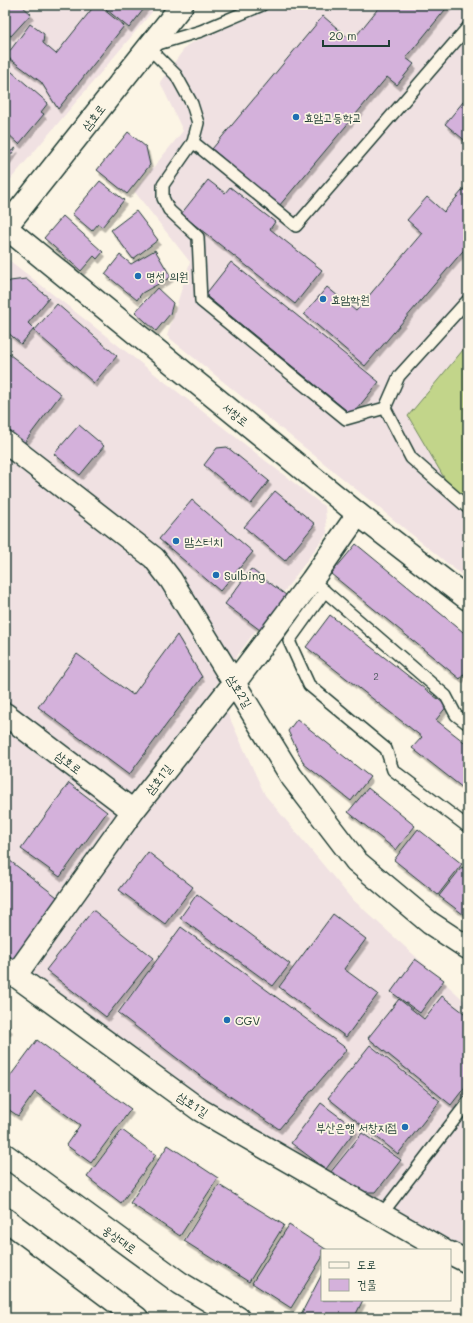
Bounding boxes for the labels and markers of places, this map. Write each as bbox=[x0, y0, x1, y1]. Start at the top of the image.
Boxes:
place label: 효암고등학교 bbox=[304, 109, 362, 125]
marker: 효암고등학교 bbox=[291, 112, 301, 122]
place label: 명성 의원 bbox=[146, 268, 188, 284]
marker: 명성 의원 bbox=[133, 271, 143, 281]
place label: 효암학원 bbox=[331, 291, 370, 307]
marker: 효암학원 bbox=[318, 294, 328, 304]
place label: 맘스터치 bbox=[184, 533, 223, 549]
marker: 맘스터치 bbox=[171, 536, 181, 546]
place label: Sulbing bbox=[224, 567, 265, 583]
marker: Sulbing bbox=[211, 570, 221, 580]
place label: CGV bbox=[235, 1012, 260, 1028]
marker: CGV bbox=[222, 1015, 232, 1025]
place label: 부산은행 서창지점 bbox=[316, 1119, 397, 1135]
marker: 부산은행 서창지점 bbox=[400, 1122, 410, 1132]

